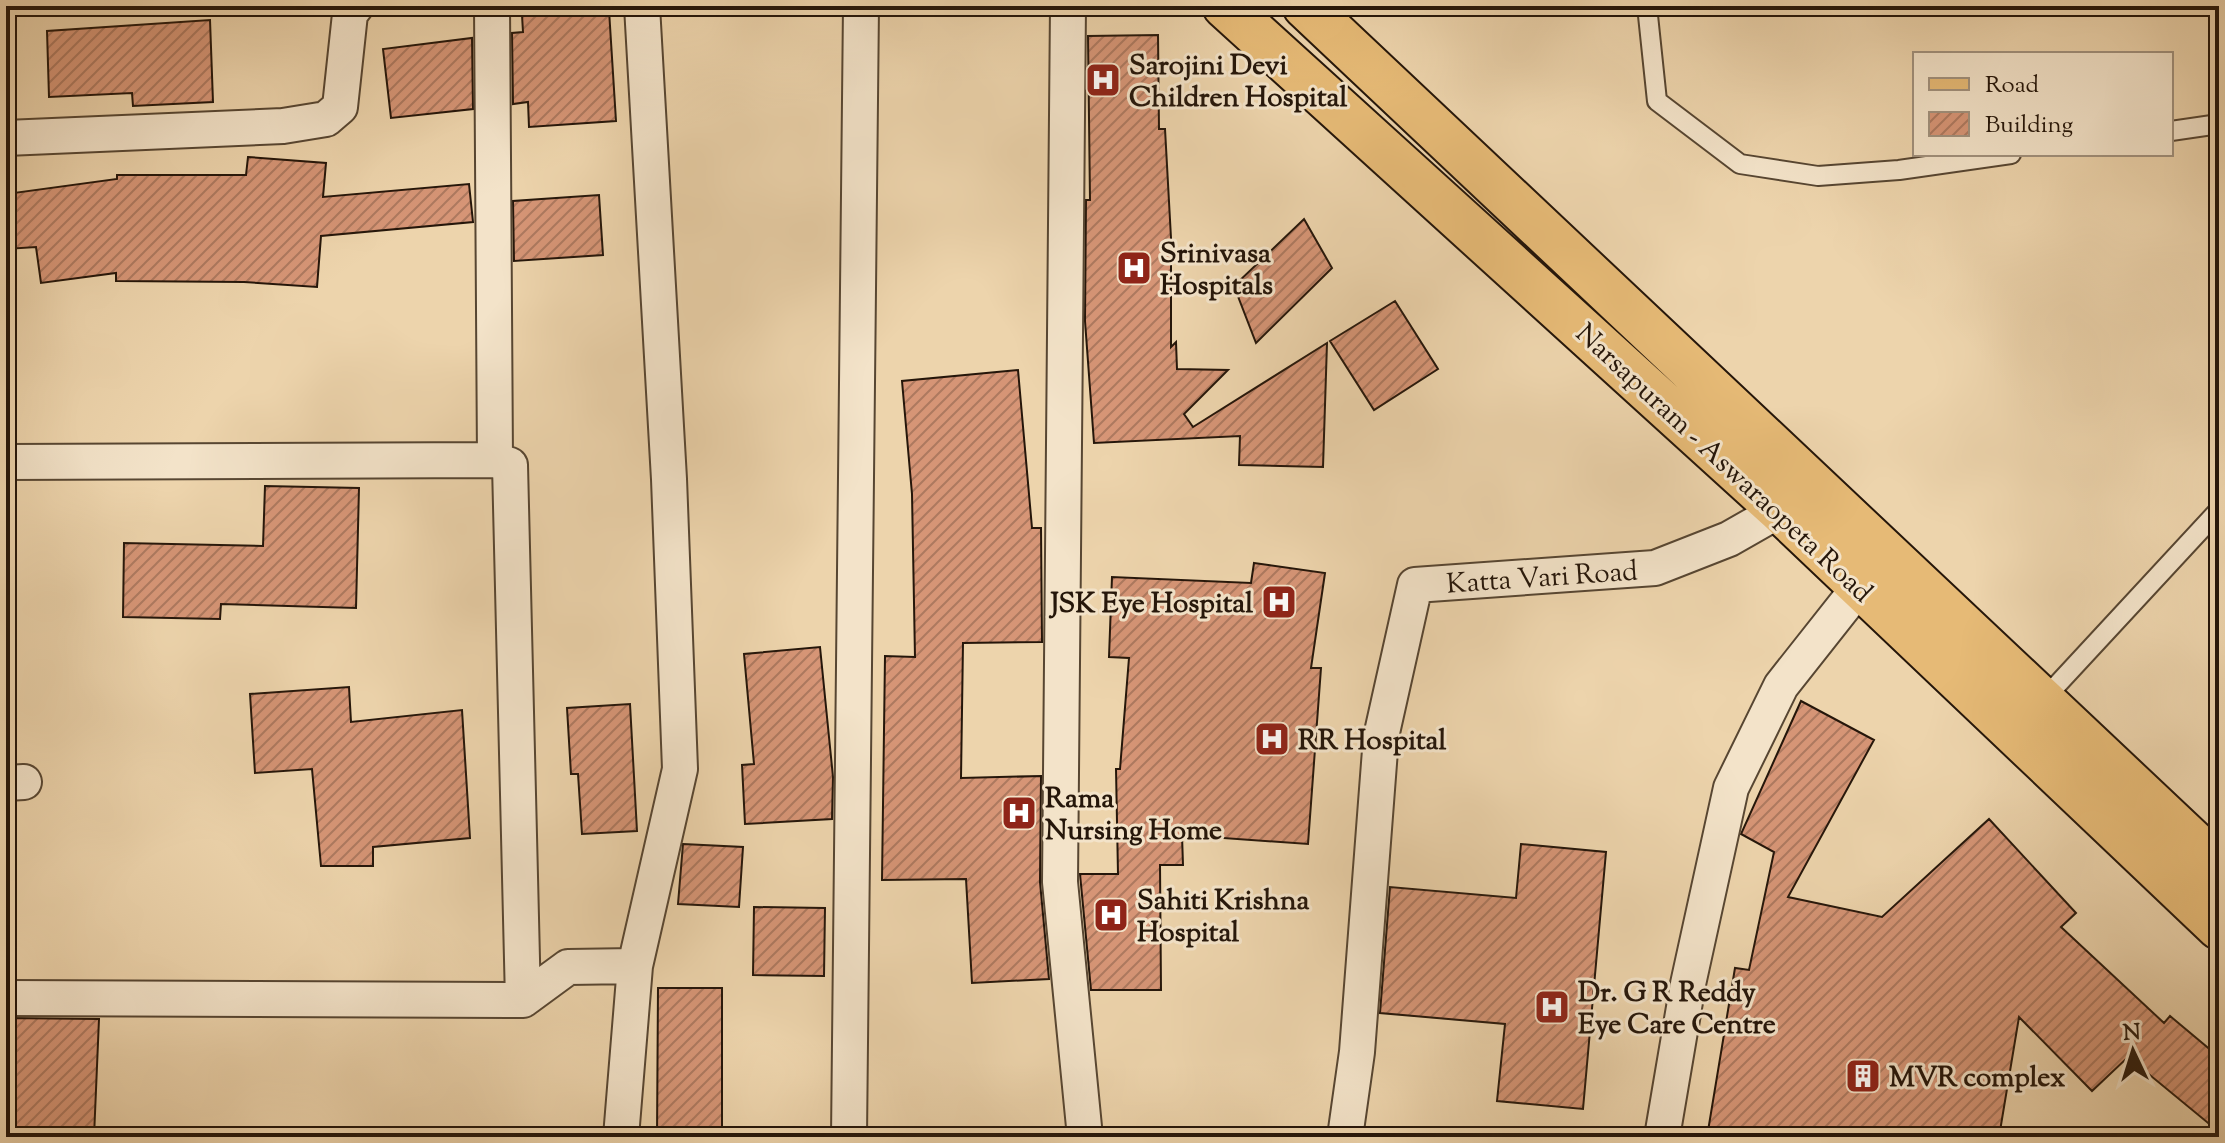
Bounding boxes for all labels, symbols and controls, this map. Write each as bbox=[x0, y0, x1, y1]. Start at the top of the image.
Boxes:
place label: Sarojini Devi Children Hospital bbox=[1129, 47, 1347, 119]
legend bbox=[1913, 52, 2173, 156]
hospital icon: Sarojini Devi Children Hospital bbox=[1084, 61, 1122, 99]
text: Road bbox=[1985, 69, 2039, 103]
text: Building bbox=[1985, 109, 2074, 143]
place label: Srinivasa Hospitals bbox=[1160, 235, 1273, 307]
hospital icon: Srinivasa Hospitals bbox=[1115, 249, 1153, 287]
street label: Narsapuram - Aswaraopeta Road bbox=[1565, 315, 1881, 613]
street label: Katta Vari Road bbox=[1445, 552, 1639, 606]
hospital icon: JSK Eye Hospital bbox=[1260, 583, 1298, 621]
place label: JSK Eye Hospital bbox=[1049, 585, 1253, 625]
hospital icon: RR Hospital bbox=[1253, 720, 1291, 758]
place label: RR Hospital bbox=[1298, 722, 1446, 762]
place label: Rama Nursing Home bbox=[1045, 780, 1222, 852]
hospital icon: Rama Nursing Home bbox=[1000, 794, 1038, 832]
place label: Sahiti Krishna Hospital bbox=[1137, 882, 1309, 954]
hospital icon: Sahiti Krishna Hospital bbox=[1092, 896, 1130, 934]
place label: Dr. G R Reddy Eye Care Centre bbox=[1578, 974, 1776, 1046]
hospital icon: Dr. G R Reddy Eye Care Centre bbox=[1533, 988, 1571, 1026]
north arrow bbox=[2093, 1011, 2173, 1091]
text: N bbox=[2122, 1017, 2142, 1051]
building icon: MVR complex bbox=[1844, 1057, 1882, 1095]
place label: MVR complex bbox=[1889, 1059, 2066, 1099]

